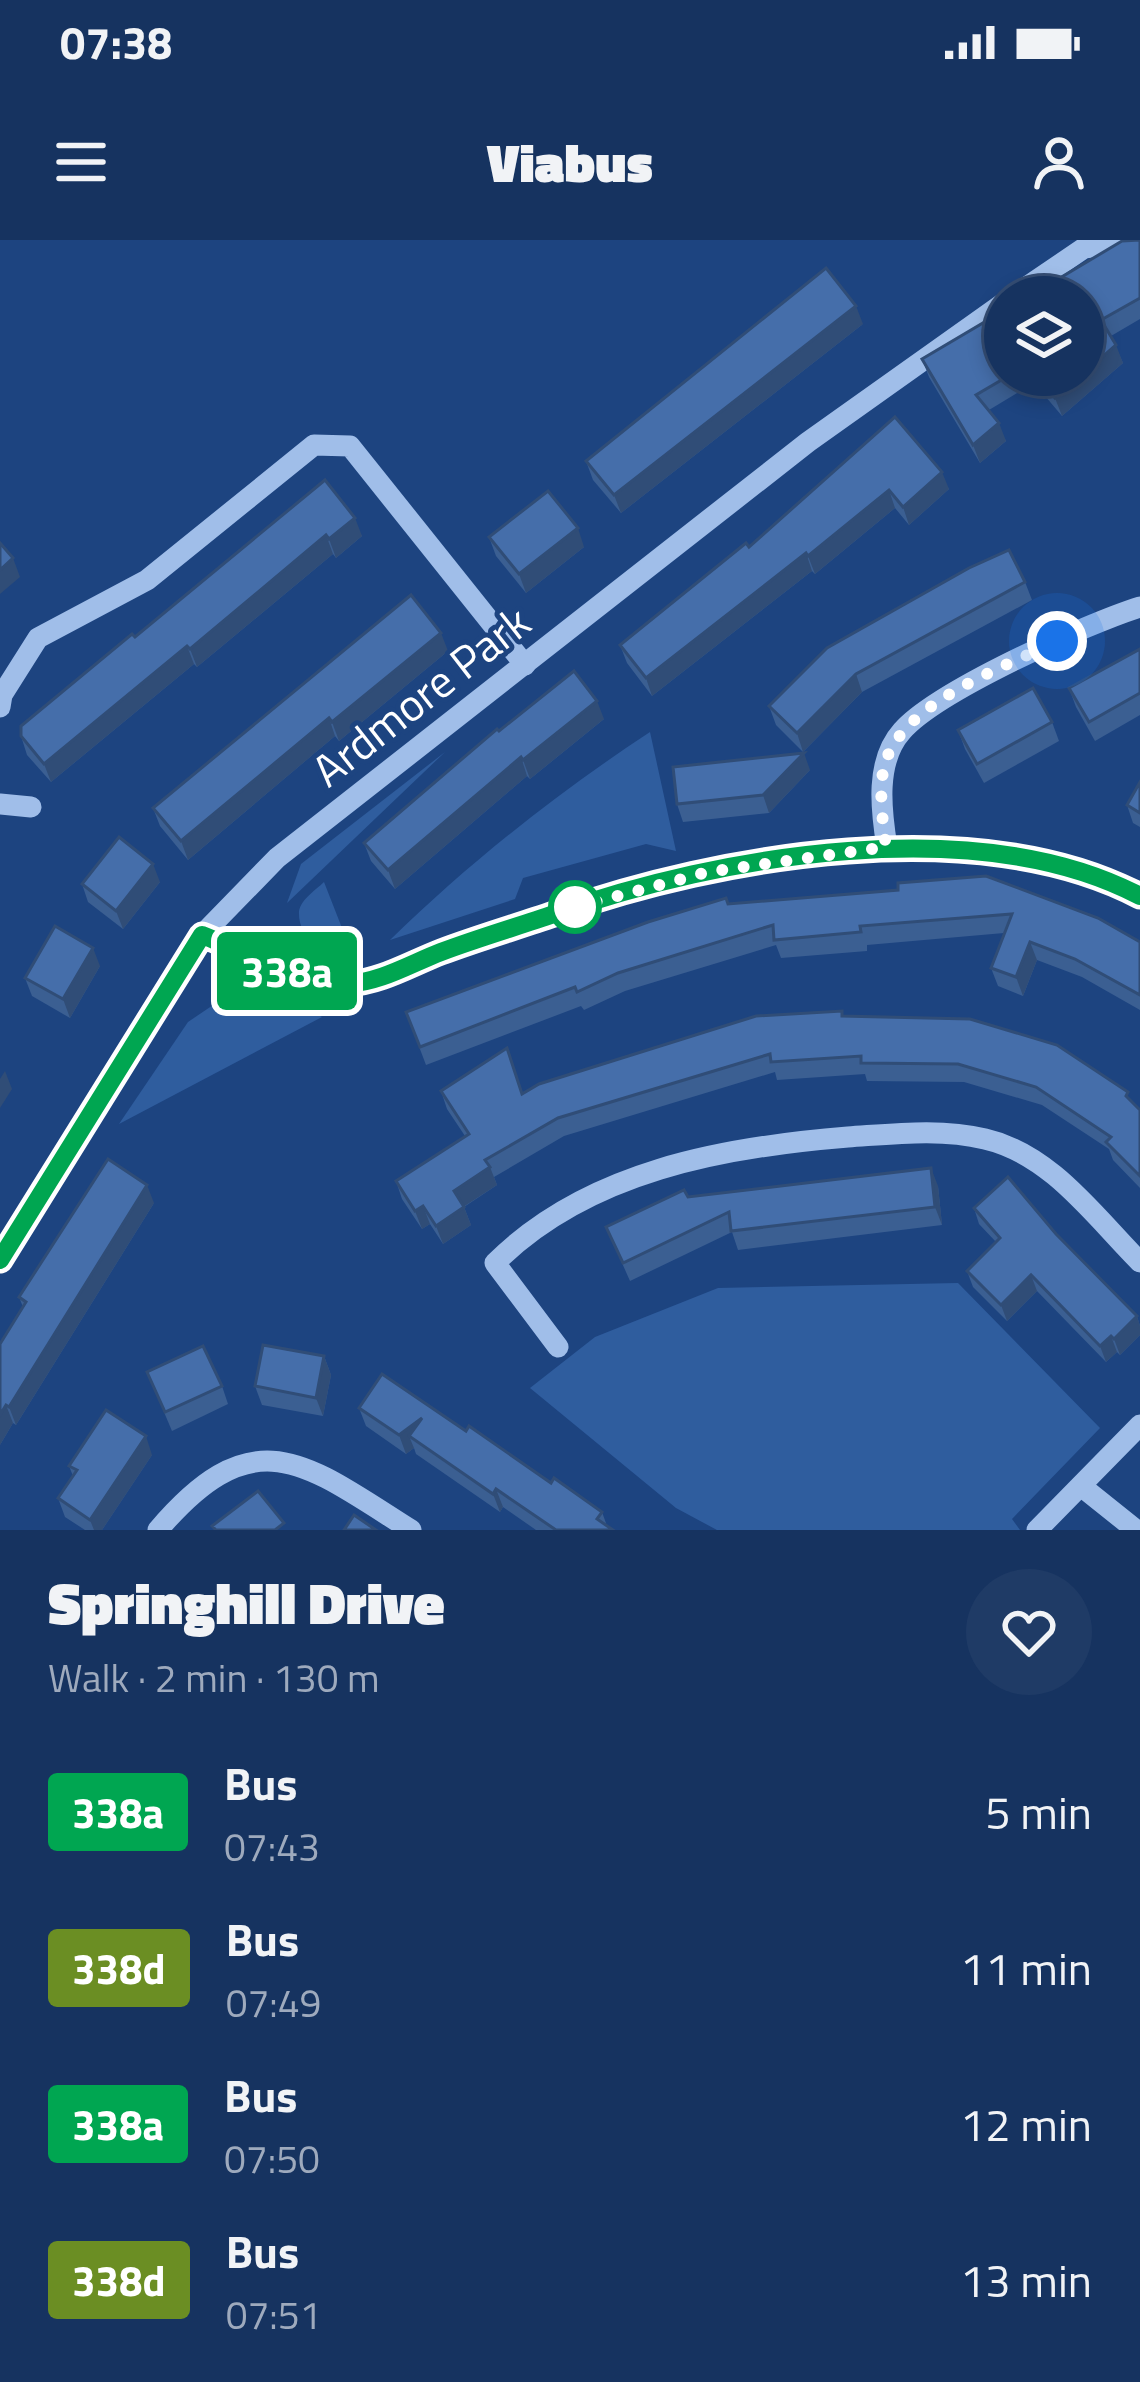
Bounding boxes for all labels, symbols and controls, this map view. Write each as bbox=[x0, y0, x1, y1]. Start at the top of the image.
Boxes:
text: 07:38 bbox=[60, 8, 172, 76]
text: Viabus bbox=[487, 121, 653, 203]
icon: menu bbox=[48, 129, 114, 195]
icon: person bbox=[1026, 129, 1092, 195]
map controls bbox=[984, 276, 1104, 396]
button: layers bbox=[984, 276, 1104, 396]
street label: Ardmore Park bbox=[297, 588, 544, 802]
your location bbox=[1027, 611, 1087, 671]
unlabelled marker bbox=[550, 882, 600, 932]
line badge: 338a bbox=[203, 932, 371, 1010]
text: 338a bbox=[241, 939, 333, 1003]
text: Springhill Drive bbox=[48, 1559, 445, 1646]
button: heart bbox=[966, 1569, 1092, 1695]
text: Walk · 2 min · 130 m bbox=[48, 1648, 380, 1707]
text: Bus bbox=[224, 1749, 298, 1817]
text: 5 min bbox=[985, 1778, 1092, 1846]
text: 338a bbox=[72, 1780, 164, 1844]
text: 07:43 bbox=[224, 1817, 320, 1876]
text: Bus bbox=[226, 1905, 299, 1973]
text: 11 min bbox=[960, 1934, 1092, 2002]
text: 338d bbox=[72, 1936, 166, 2000]
text: 07:49 bbox=[226, 1973, 321, 2032]
text: Bus bbox=[224, 2061, 298, 2129]
text: 12 min bbox=[960, 2090, 1092, 2158]
text: 338a bbox=[72, 2092, 164, 2156]
text: 07:50 bbox=[224, 2129, 320, 2188]
text: Bus bbox=[226, 2217, 299, 2285]
text: 13 min bbox=[960, 2246, 1092, 2314]
text: 338d bbox=[72, 2248, 166, 2312]
text: 07:51 bbox=[226, 2285, 321, 2344]

